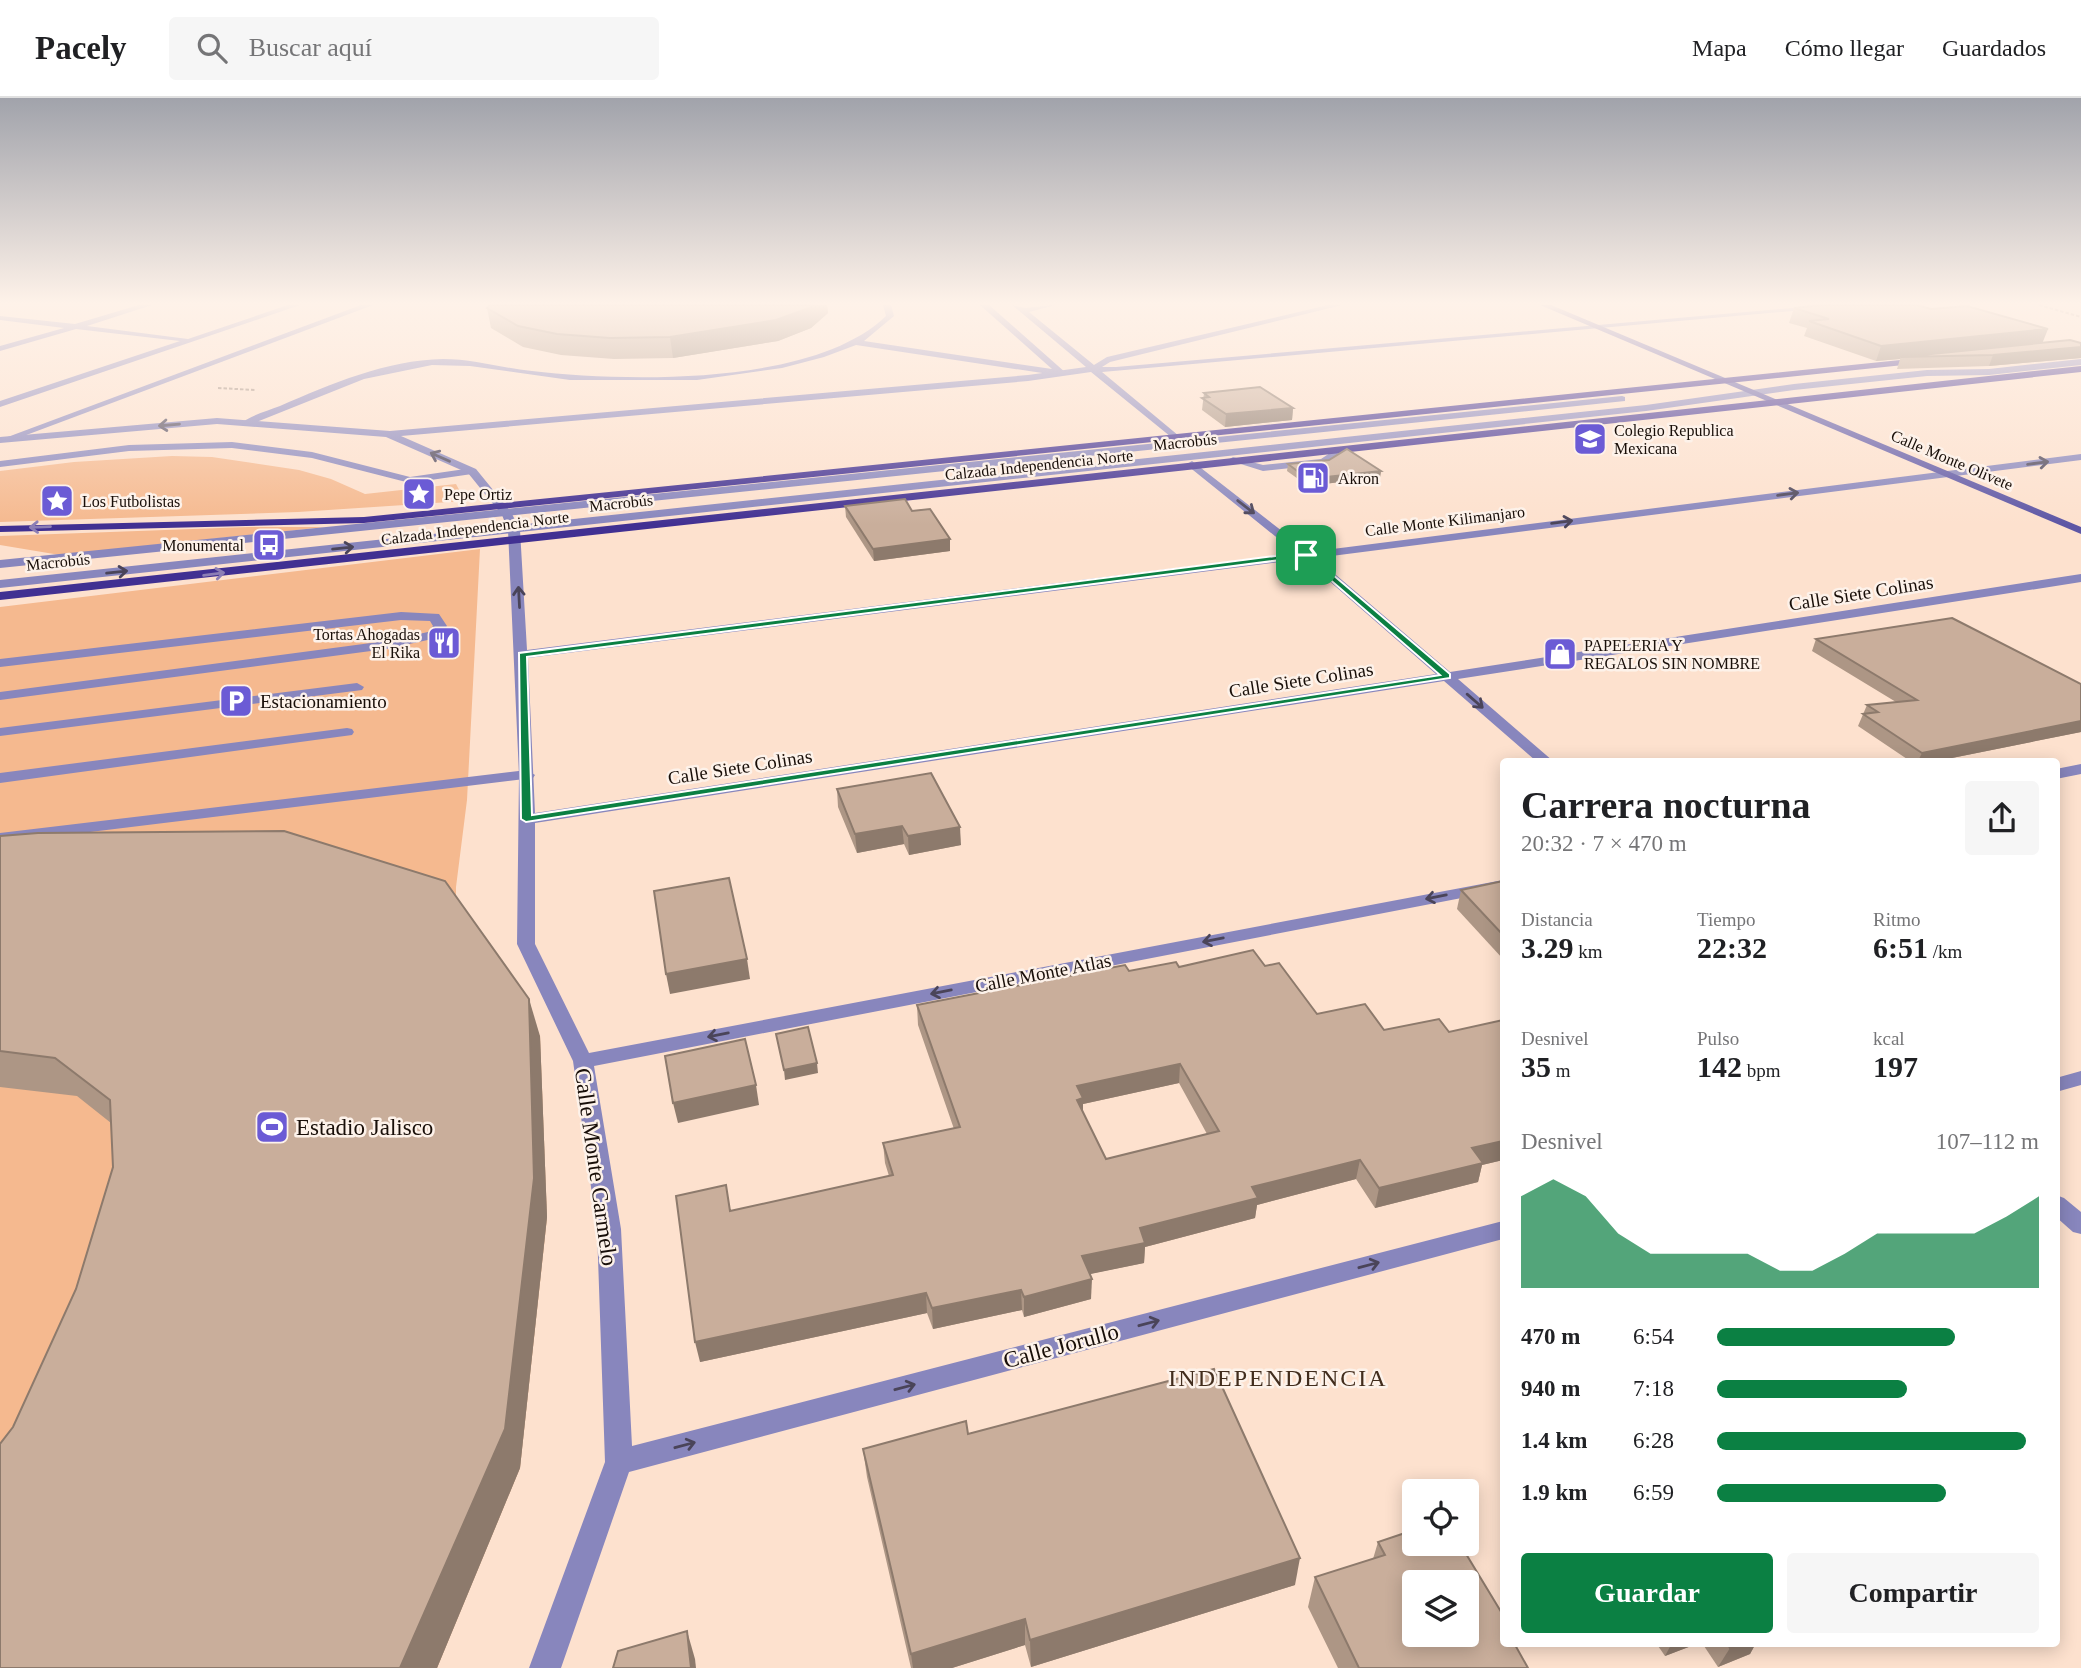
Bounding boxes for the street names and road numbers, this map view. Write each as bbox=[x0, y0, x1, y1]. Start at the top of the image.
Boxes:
street label: Calle Monte Olivete bbox=[1889, 427, 2015, 493]
street label: Macrobús bbox=[1152, 430, 1218, 454]
street label: Calzada Independencia Norte bbox=[944, 447, 1134, 484]
street label: Macrobús bbox=[588, 491, 654, 515]
street label: Calle Monte Kilimanjaro bbox=[1364, 503, 1526, 540]
street label: Calzada Independencia Norte bbox=[380, 508, 570, 549]
street label: Macrobús bbox=[25, 550, 91, 574]
street label: Calle Siete Colinas bbox=[1787, 571, 1935, 615]
street label: Calle Siete Colinas bbox=[1227, 658, 1375, 702]
street label: Calle Siete Colinas bbox=[666, 745, 814, 789]
street label: Calle Monte Atlas bbox=[973, 950, 1113, 996]
street label: Calle Monte Carmelo bbox=[570, 1067, 622, 1267]
street label: Calle Jorullo bbox=[1001, 1319, 1121, 1373]

